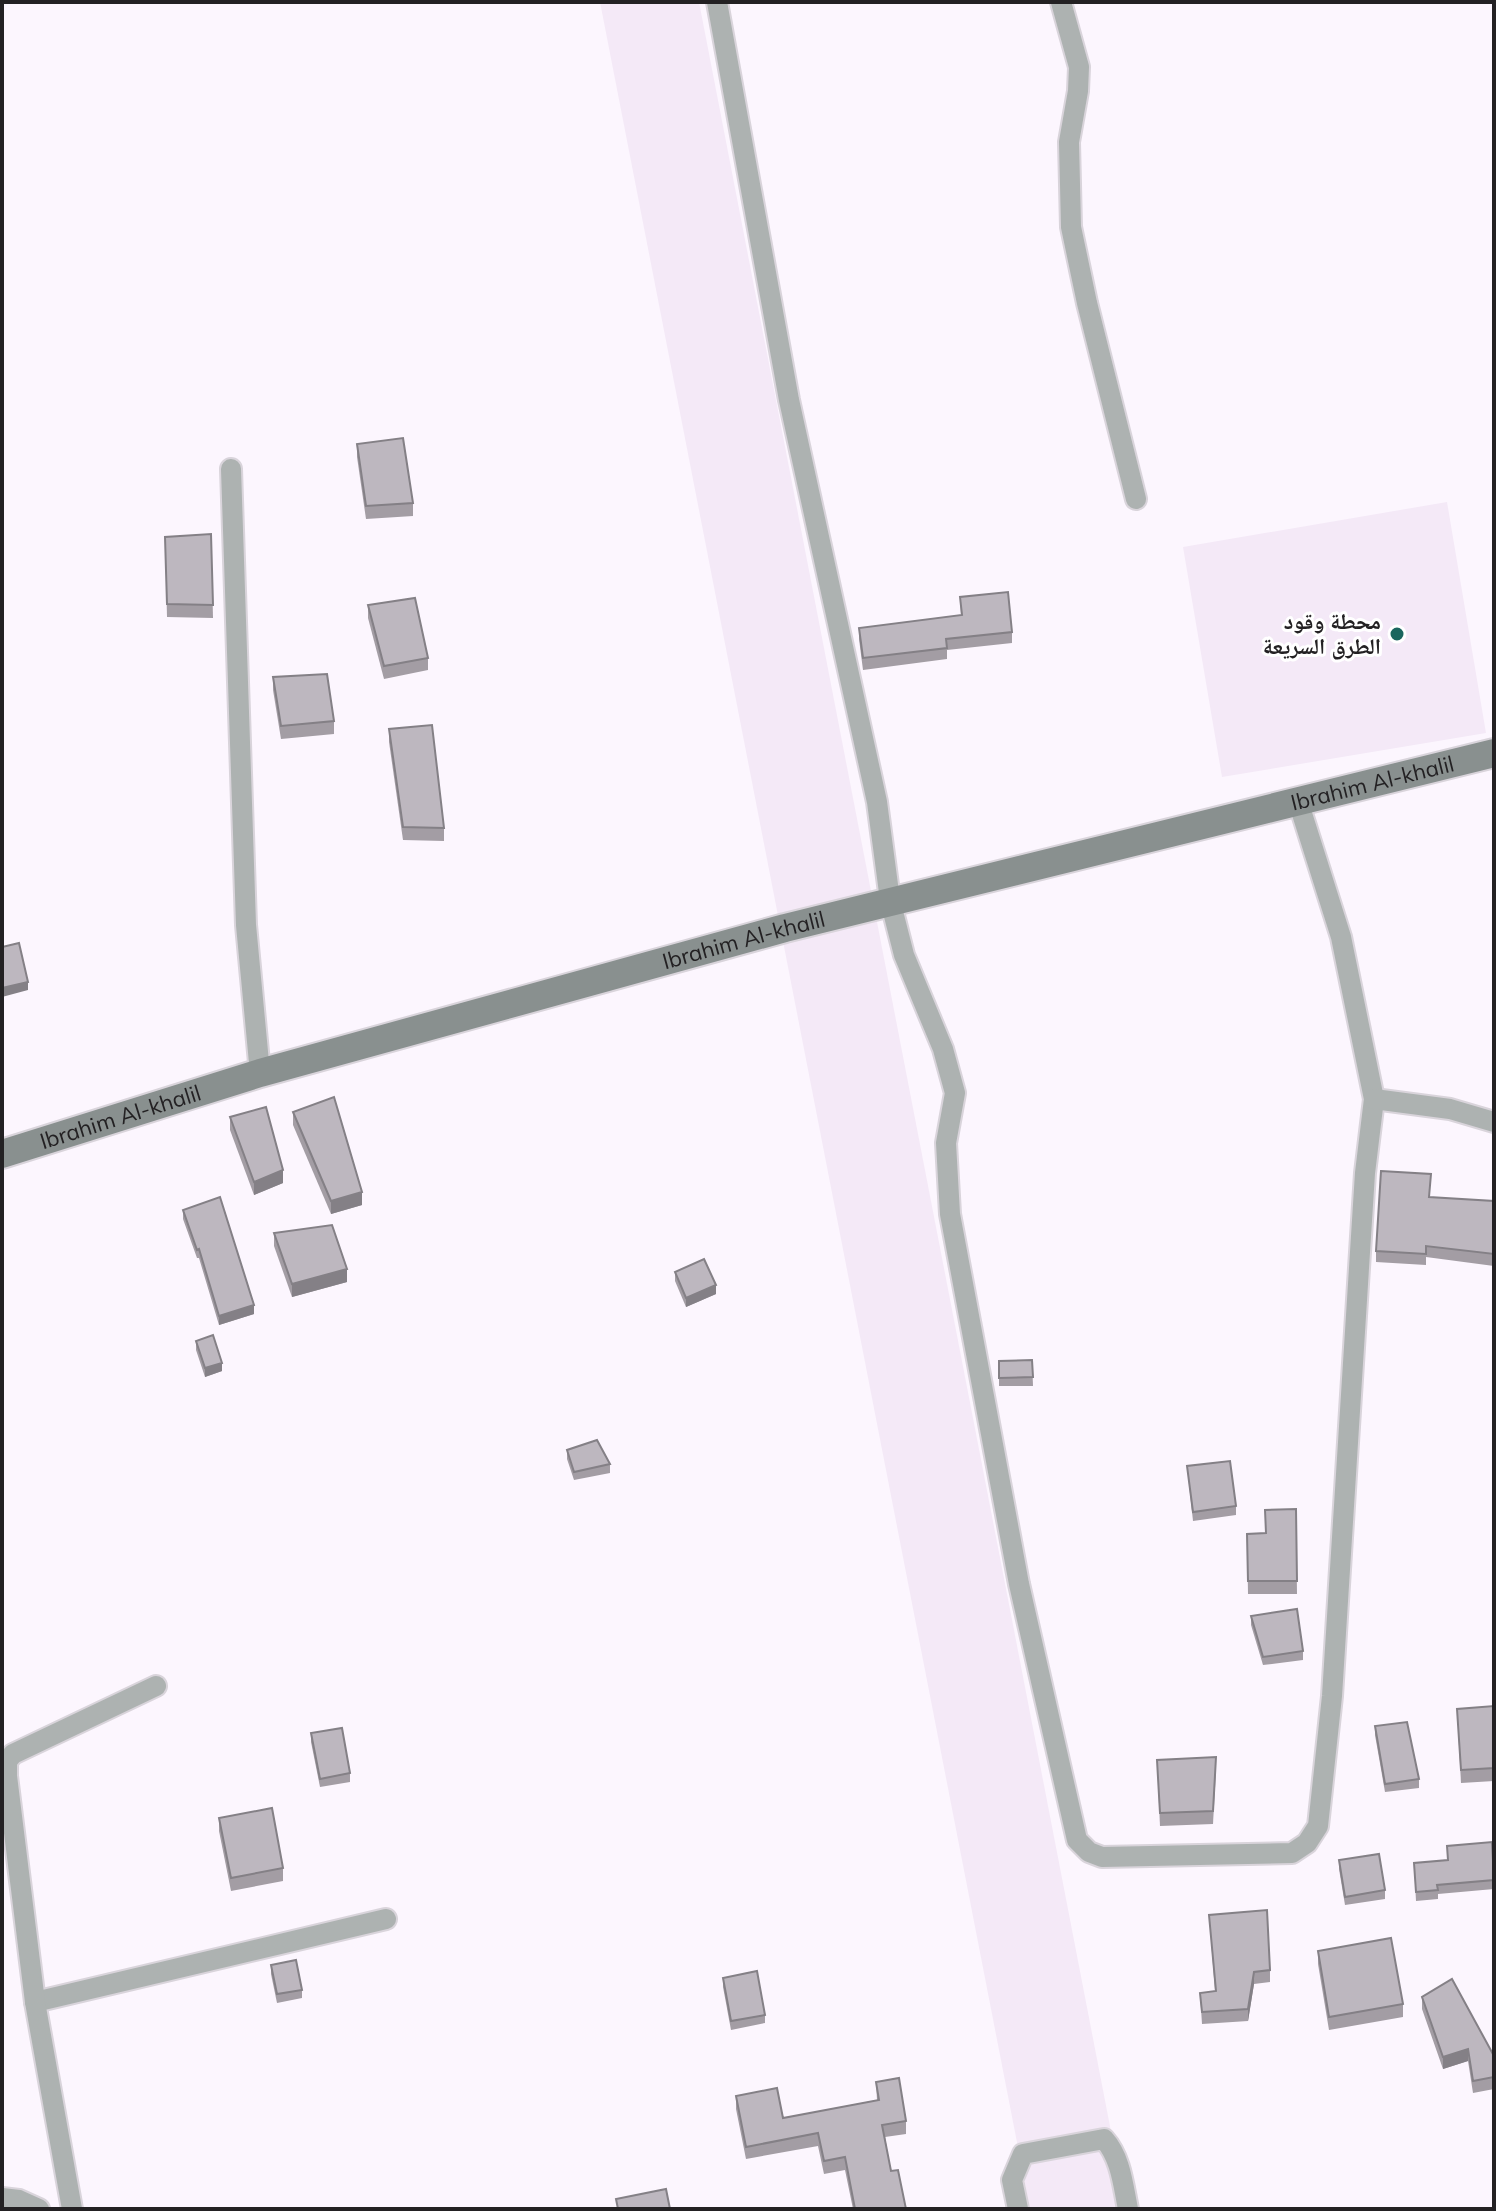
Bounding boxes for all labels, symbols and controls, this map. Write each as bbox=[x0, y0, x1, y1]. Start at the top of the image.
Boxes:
place label: محطة وقود الطرق السريعة bbox=[1263, 607, 1381, 660]
marker: محطة وقود الطرق السريعة bbox=[1388, 625, 1406, 643]
street label: Ibrahim Al-khalil bbox=[1288, 749, 1457, 817]
street label: Ibrahim Al-khalil bbox=[659, 905, 828, 975]
street label: Ibrahim Al-khalil bbox=[36, 1078, 204, 1155]

